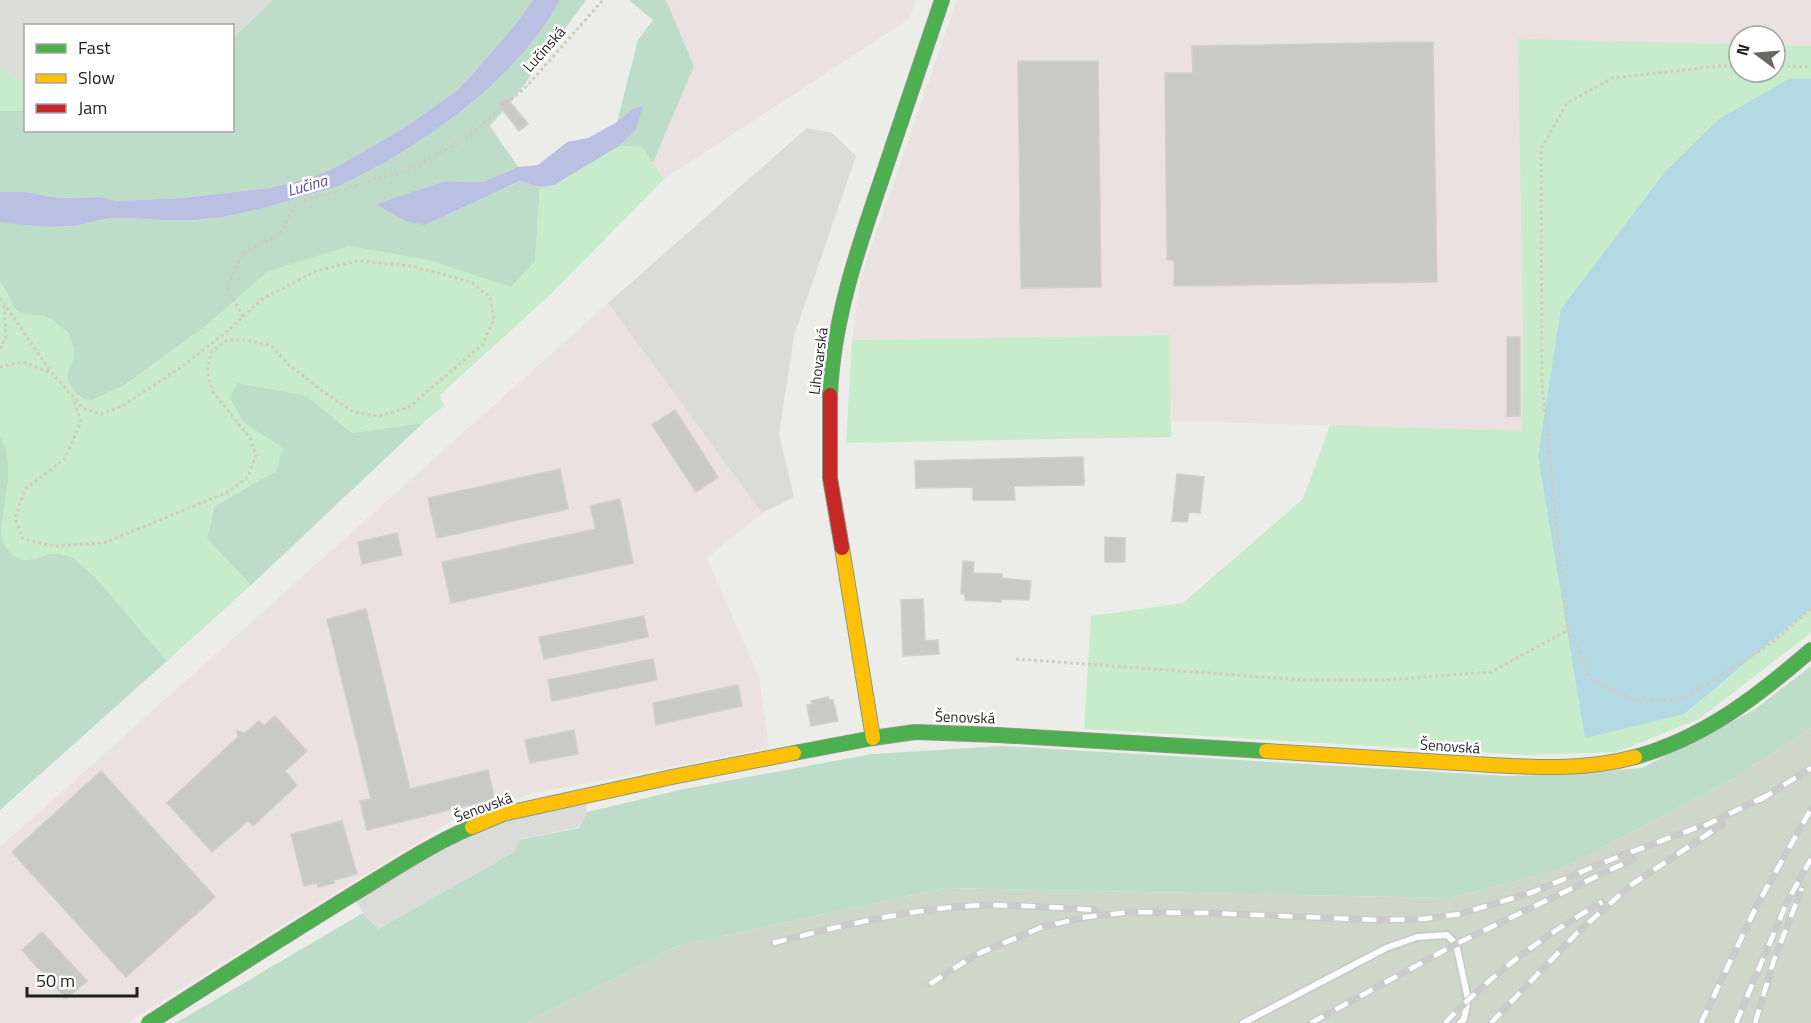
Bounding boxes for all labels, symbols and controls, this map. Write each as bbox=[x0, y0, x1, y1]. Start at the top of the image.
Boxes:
street label: Lučinská bbox=[517, 21, 571, 77]
legend bbox=[24, 24, 234, 132]
north arrow bbox=[1727, 24, 1787, 84]
text: Fast bbox=[78, 34, 111, 61]
text: N bbox=[1730, 41, 1756, 59]
text: Slow bbox=[78, 64, 115, 91]
text: Jam bbox=[78, 94, 107, 121]
water label: Lučina bbox=[284, 168, 331, 202]
street label: Lihovarská bbox=[802, 326, 834, 396]
street label: Šenovská bbox=[934, 704, 996, 730]
street label: Šenovská bbox=[1419, 732, 1481, 760]
street label: Šenovská bbox=[451, 786, 516, 828]
scale bar bbox=[27, 960, 136, 998]
text: 50 m bbox=[36, 967, 75, 994]

